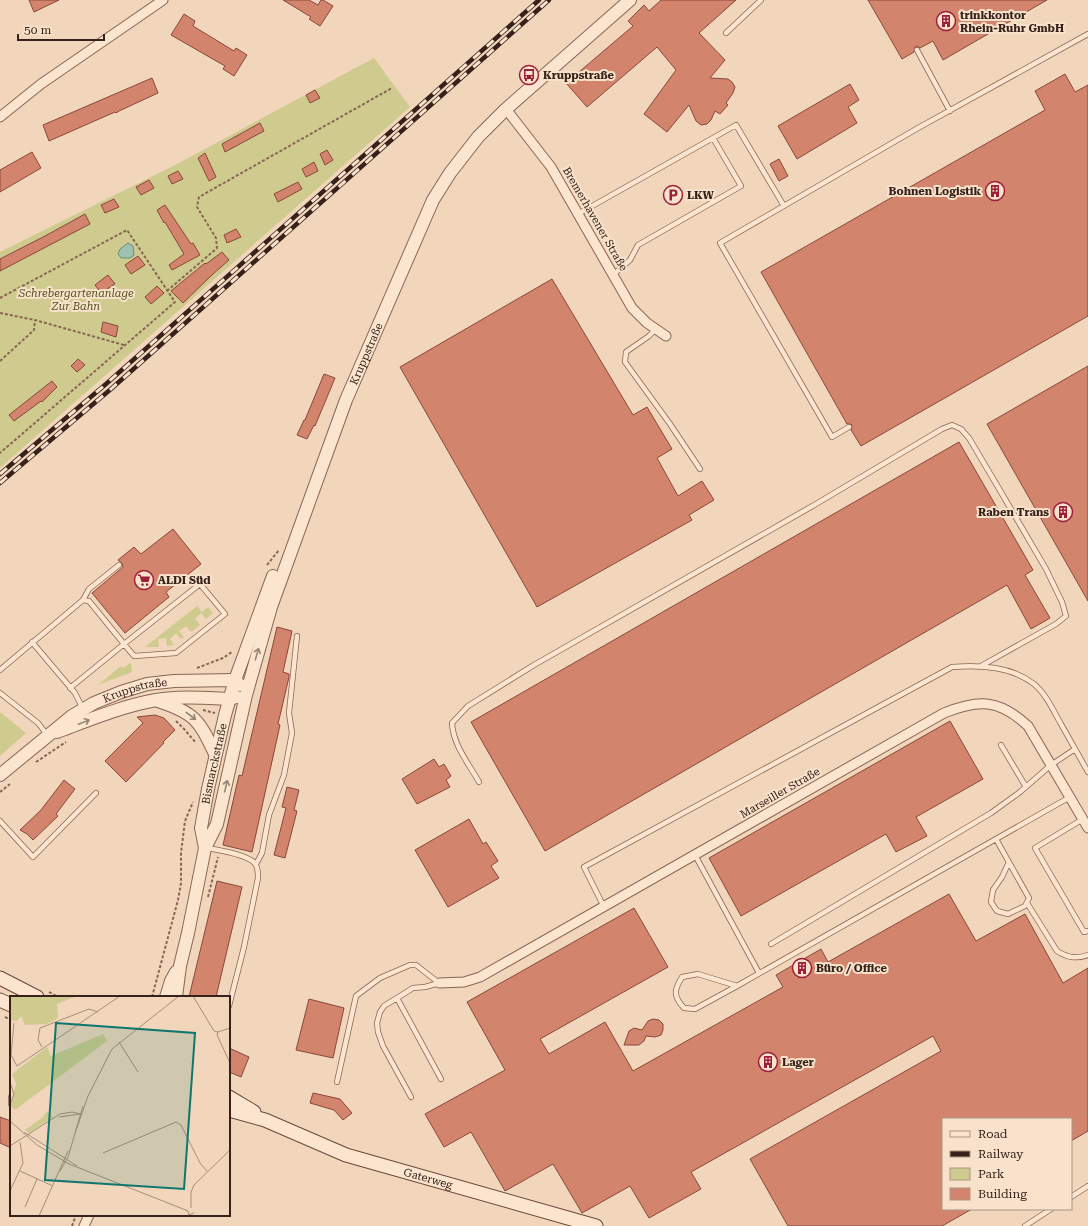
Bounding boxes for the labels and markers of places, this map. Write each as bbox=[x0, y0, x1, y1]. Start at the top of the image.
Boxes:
place label: trinkkontor Rhein-Ruhr GmbH bbox=[960, 9, 1064, 35]
building icon: trinkkontor Rhein-Ruhr GmbH bbox=[935, 10, 957, 32]
bus stop icon: Kruppstraße bbox=[518, 64, 540, 86]
place label: Kruppstraße bbox=[543, 69, 615, 82]
building icon: Bohnen Logistik bbox=[984, 180, 1006, 202]
parking icon: LKW bbox=[662, 184, 684, 206]
place label: Bohnen Logistik bbox=[889, 185, 981, 198]
place label: LKW bbox=[687, 189, 715, 202]
building icon: Raben Trans bbox=[1052, 501, 1074, 523]
place label: Raben Trans bbox=[978, 506, 1049, 519]
supermarket icon: ALDI Süd bbox=[133, 569, 155, 591]
place label: ALDI Süd bbox=[158, 574, 211, 587]
building icon: Büro / Office bbox=[791, 957, 813, 979]
place label: Büro / Office bbox=[816, 962, 888, 975]
building icon: Lager bbox=[757, 1051, 779, 1073]
place label: Lager bbox=[782, 1056, 814, 1069]

